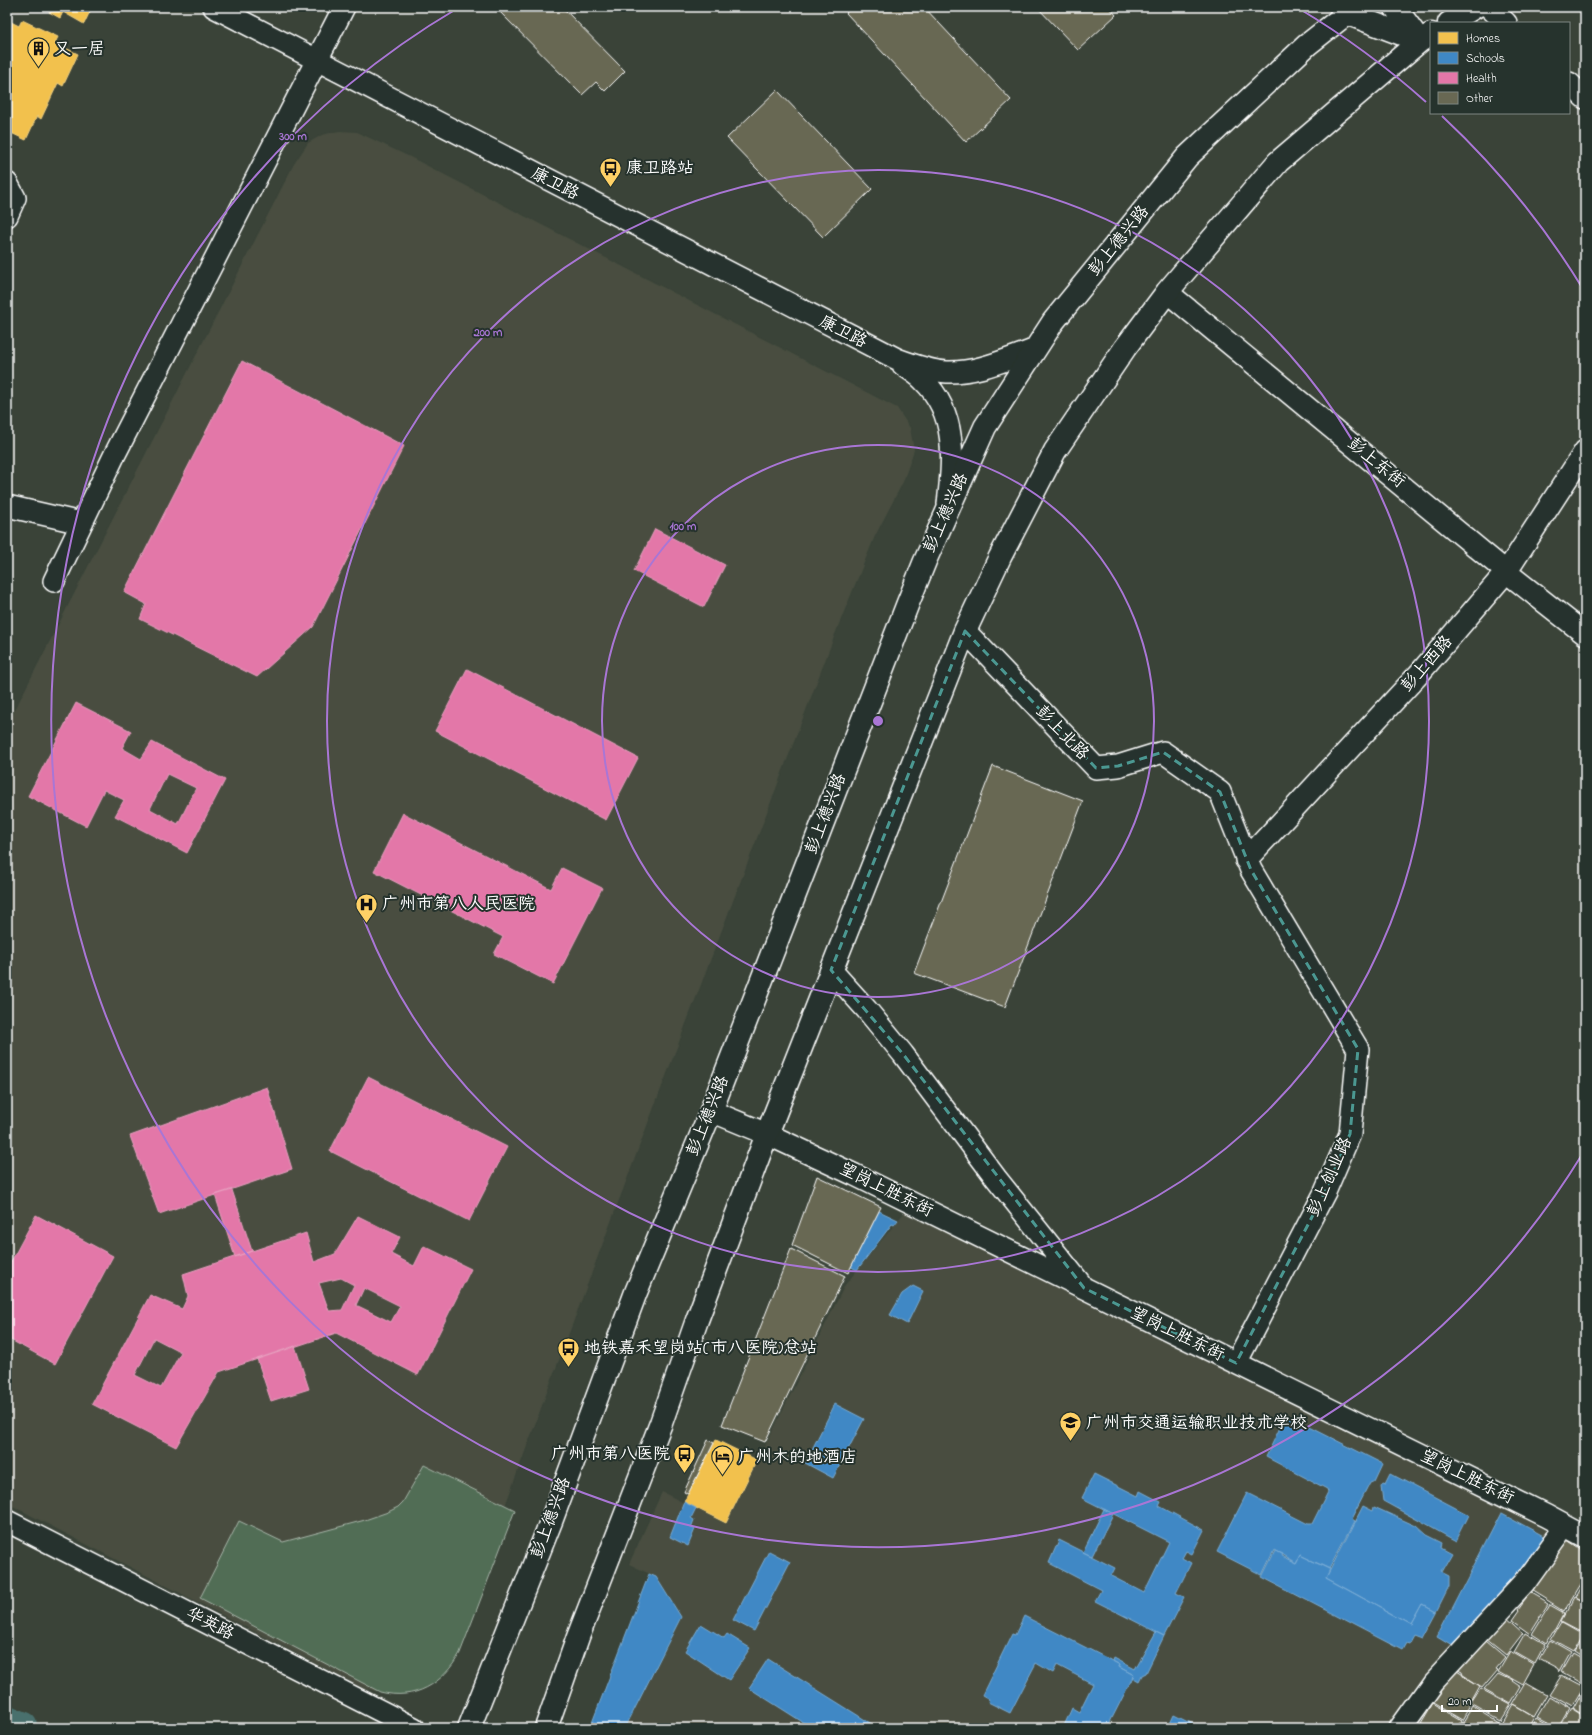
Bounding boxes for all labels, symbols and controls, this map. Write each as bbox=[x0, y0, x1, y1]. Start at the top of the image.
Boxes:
legend bbox=[1430, 22, 1570, 114]
text: Homes bbox=[1466, 30, 1500, 48]
building icon: 又一居 bbox=[26, 36, 52, 69]
place label: 又一居 bbox=[54, 37, 105, 62]
text: Schools bbox=[1466, 50, 1505, 68]
text: Health bbox=[1466, 70, 1497, 88]
text: Other bbox=[1466, 90, 1493, 108]
text: 300 m bbox=[278, 128, 308, 146]
bus stop icon: 康卫路站 bbox=[597, 155, 623, 188]
place label: 康卫路站 bbox=[626, 156, 694, 181]
street label: 康卫路 bbox=[527, 161, 583, 207]
street label: 彭上德兴路 bbox=[1083, 200, 1155, 282]
street label: 康卫路 bbox=[815, 309, 871, 355]
text: 200 m bbox=[473, 324, 503, 342]
street label: 彭上东街 bbox=[1342, 432, 1410, 494]
street label: 彭上德兴路 bbox=[917, 469, 975, 557]
text: 100 m bbox=[670, 518, 697, 536]
street label: 彭上西路 bbox=[1395, 630, 1459, 698]
street label: 彭上北路 bbox=[1029, 700, 1095, 766]
centre of rings bbox=[871, 714, 885, 728]
street label: 彭上德兴路 bbox=[799, 770, 853, 858]
hospital icon: 广州市第八人民医院 bbox=[353, 891, 379, 924]
place label: 广州市第八人民医院 bbox=[382, 892, 535, 917]
street label: 彭上德兴路 bbox=[680, 1072, 736, 1160]
street label: 彭上创业路 bbox=[1301, 1133, 1359, 1221]
street label: 望岗上胜东街 bbox=[835, 1156, 937, 1224]
street label: 望岗上胜东街 bbox=[1126, 1300, 1228, 1368]
bus stop icon: 地铁嘉禾望岗站(市八医院)总站 bbox=[556, 1335, 582, 1368]
place label: 地铁嘉禾望岗站(市八医院)总站 bbox=[584, 1336, 817, 1361]
school or university icon: 广州市交通运输职业技术学校 bbox=[1058, 1410, 1084, 1443]
place label: 广州市交通运输职业技术学校 bbox=[1086, 1411, 1307, 1436]
bus stop icon: 广州市第八医院 bbox=[672, 1441, 698, 1474]
place label: 广州市第八医院 bbox=[551, 1442, 670, 1467]
street label: 望岗上胜东街 bbox=[1416, 1443, 1518, 1511]
hotel icon: 广州木的地酒店 bbox=[709, 1444, 735, 1477]
place label: 广州木的地酒店 bbox=[738, 1445, 857, 1470]
street label: 彭上德兴路 bbox=[525, 1474, 577, 1562]
street label: 华英路 bbox=[182, 1601, 238, 1647]
scale bar bbox=[1442, 1687, 1497, 1713]
text: 20 m bbox=[1448, 1693, 1471, 1711]

